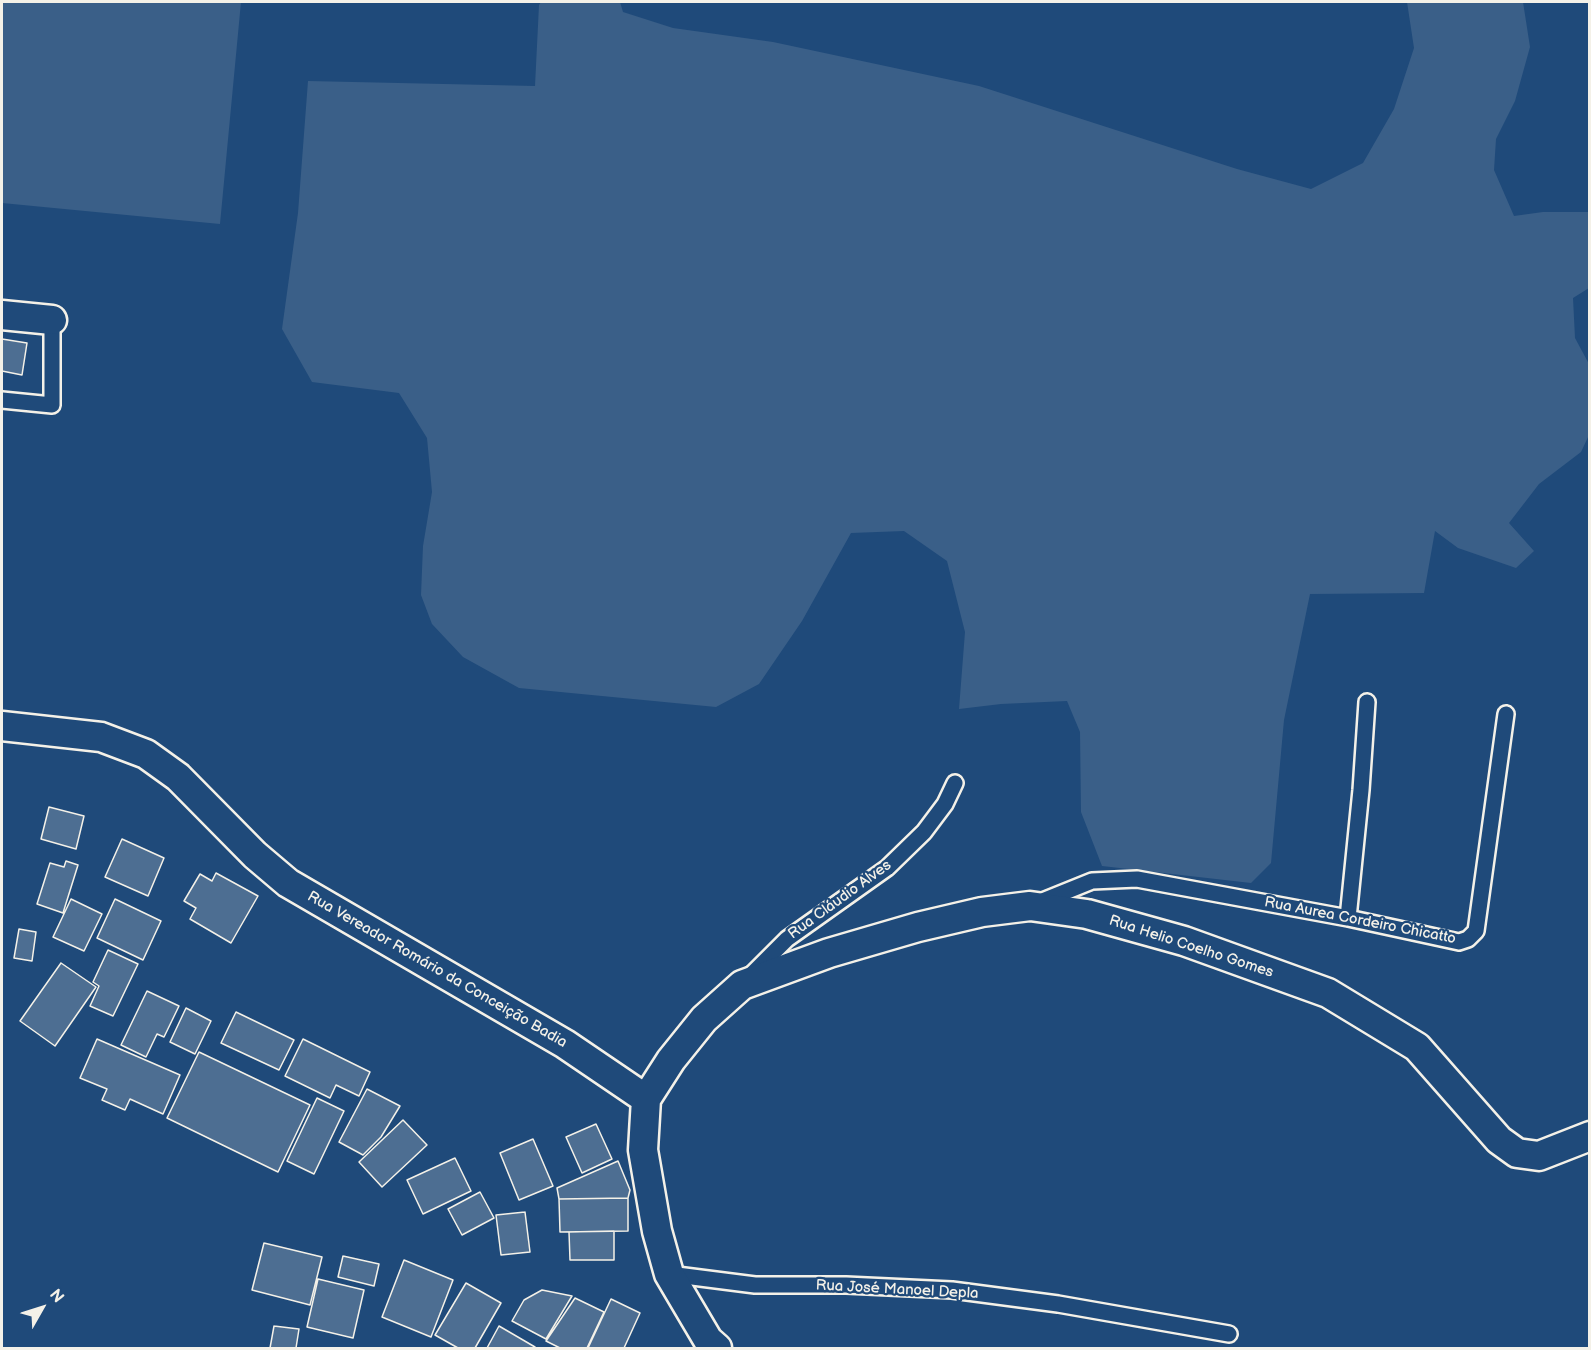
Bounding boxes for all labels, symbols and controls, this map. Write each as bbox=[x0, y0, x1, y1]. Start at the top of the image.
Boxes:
street label: Rua Cláudio Alves bbox=[785, 857, 895, 943]
street label: Rua Vereador Romário da Conceição Badia bbox=[304, 888, 570, 1052]
street label: Rua Aurea Cordeiro Chicatto bbox=[1263, 894, 1457, 948]
street label: Rua Helio Coelho Gomes bbox=[1107, 912, 1275, 982]
street label: Rua José Manoel Depla bbox=[815, 1277, 979, 1303]
north arrow bbox=[12, 1278, 72, 1338]
text: N bbox=[45, 1286, 68, 1307]

